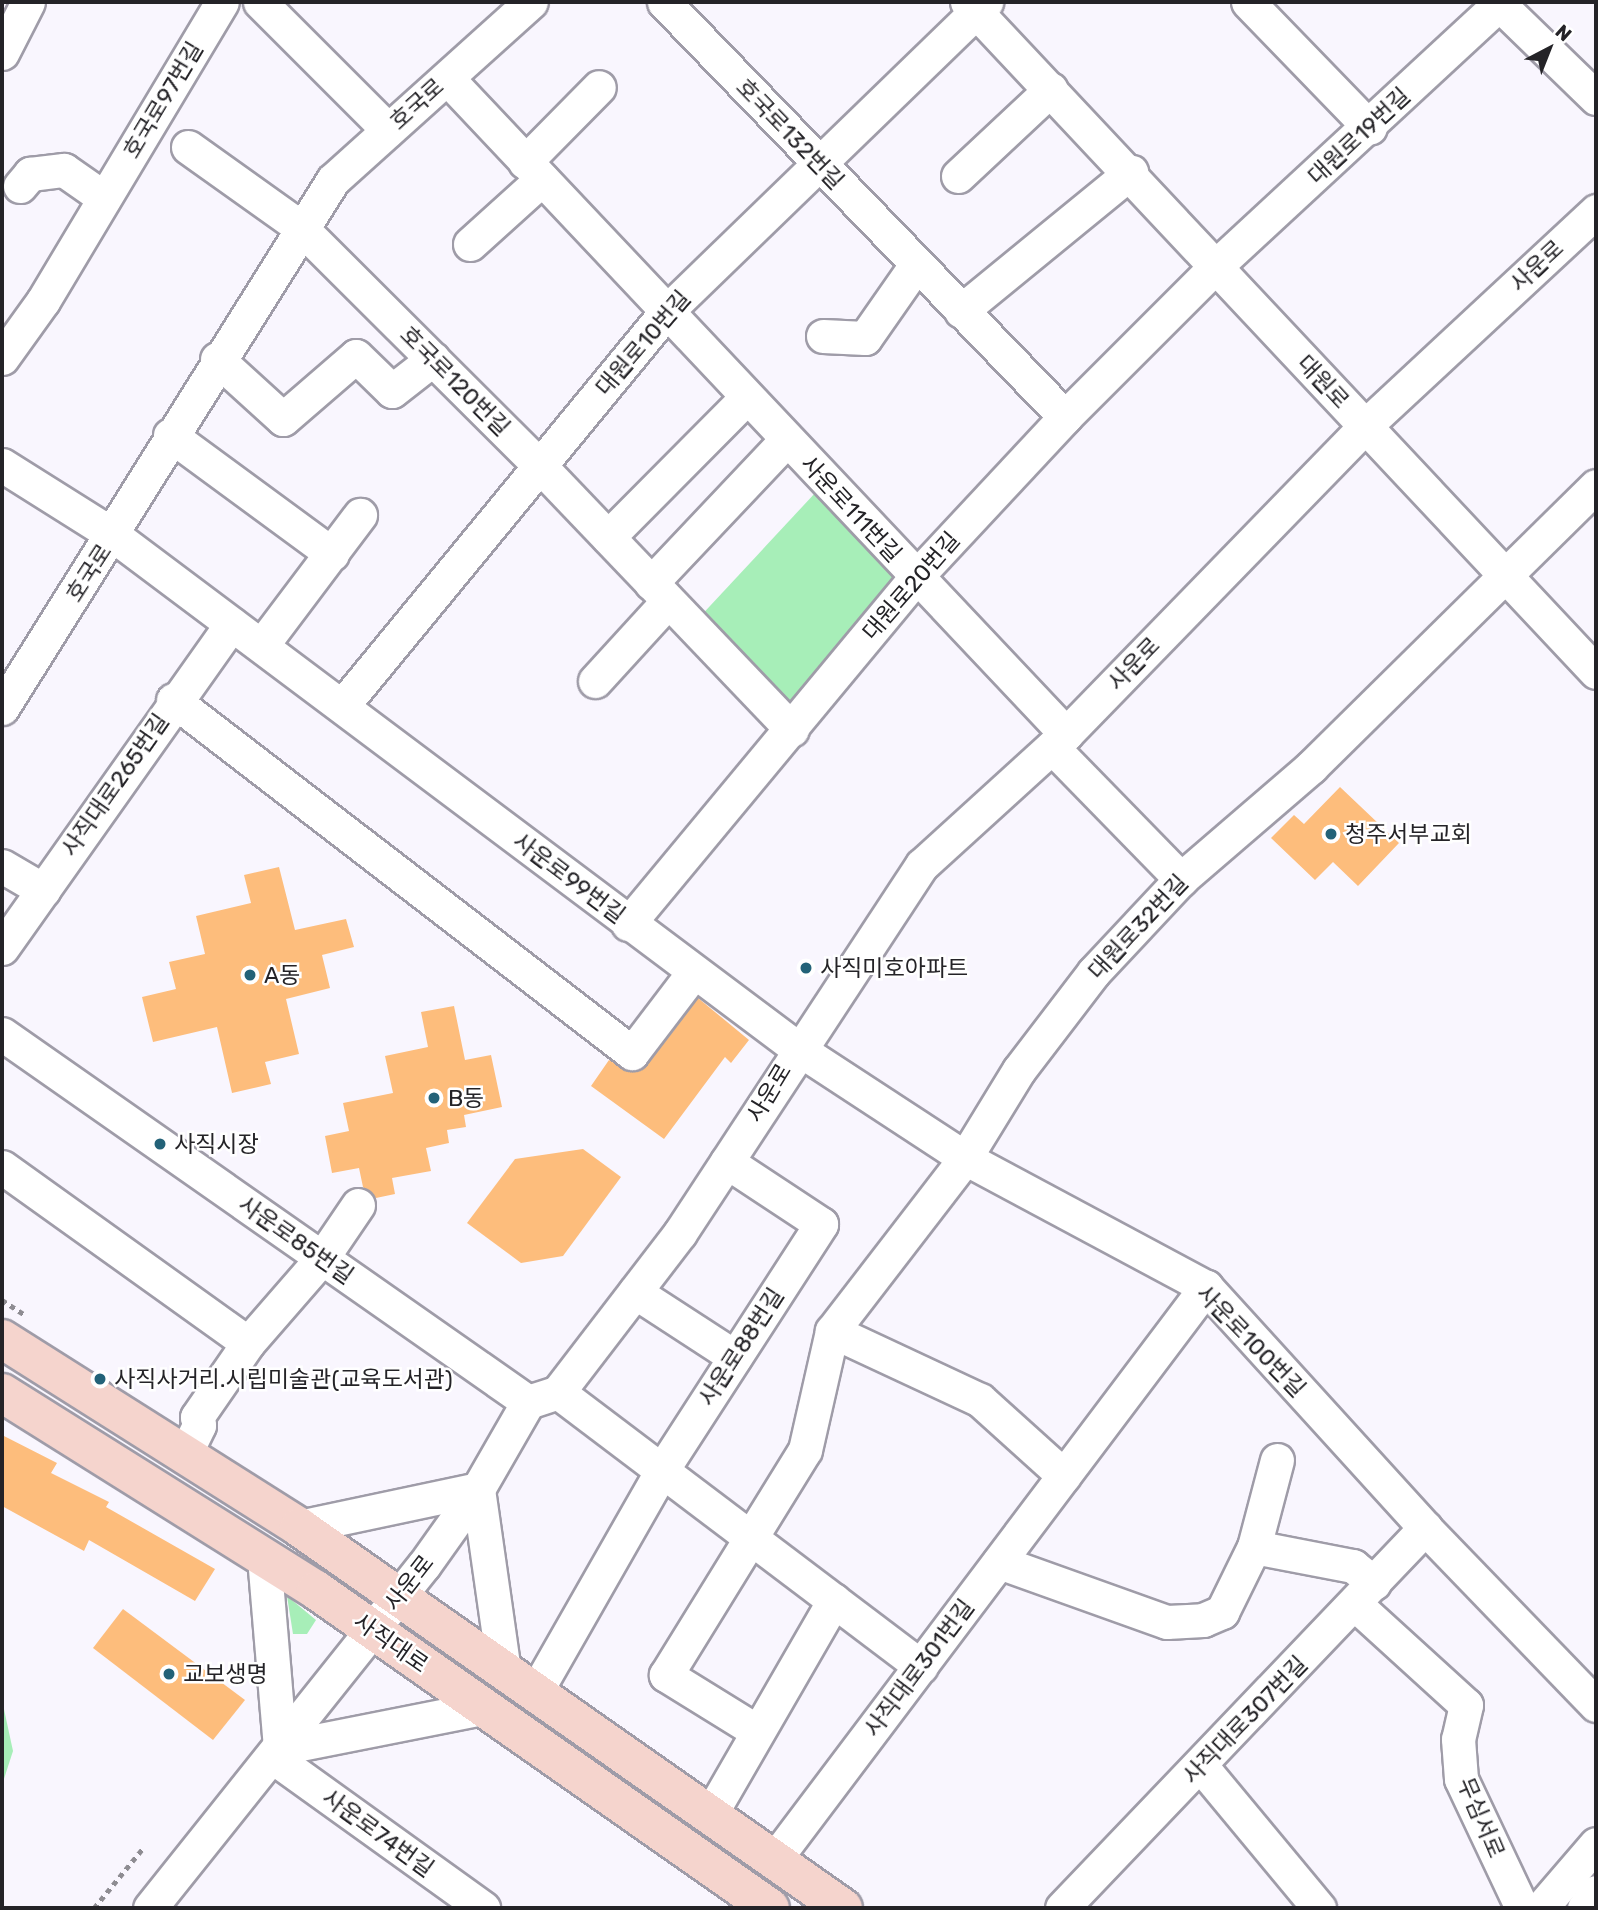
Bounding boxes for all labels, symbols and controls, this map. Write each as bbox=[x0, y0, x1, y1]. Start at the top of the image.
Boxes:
north arrow bbox=[1514, 14, 1584, 84]
text: N bbox=[1551, 20, 1576, 46]
street label: 호국로97번길 bbox=[117, 37, 209, 163]
street label: 호국로 bbox=[384, 73, 450, 135]
street label: 호국로132번길 bbox=[730, 73, 850, 195]
street label: 대원로19번길 bbox=[1302, 82, 1416, 190]
street label: 사운로 bbox=[1504, 234, 1570, 298]
street label: 대원로10번길 bbox=[590, 285, 696, 401]
street label: 호국로120번길 bbox=[394, 320, 516, 442]
street label: 대원로 bbox=[1291, 349, 1355, 415]
street label: 사운로111번길 bbox=[795, 450, 907, 568]
street label: 대원로20번길 bbox=[857, 526, 965, 646]
street label: 호국로 bbox=[60, 539, 118, 607]
street label: 사운로 bbox=[1102, 632, 1166, 696]
street label: 사직대로265번길 bbox=[56, 708, 174, 862]
place label: 청주서부교회 bbox=[1345, 820, 1472, 848]
marker: 청주서부교회 bbox=[1323, 826, 1339, 842]
street label: 사운로99번길 bbox=[508, 827, 630, 929]
street label: 대원로32번길 bbox=[1083, 869, 1193, 985]
place label: 사직미호아파트 bbox=[820, 954, 968, 982]
marker: 사직미호아파트 bbox=[798, 960, 814, 976]
place label: A동 bbox=[264, 961, 301, 989]
marker: A동 bbox=[242, 967, 258, 983]
street label: 사운로 bbox=[741, 1059, 797, 1127]
place label: B동 bbox=[448, 1084, 485, 1112]
marker: B동 bbox=[426, 1090, 442, 1106]
place label: 사직시장 bbox=[174, 1130, 259, 1158]
marker: 사직시장 bbox=[152, 1136, 168, 1152]
street label: 사운로85번길 bbox=[233, 1190, 359, 1290]
street label: 사운로100번길 bbox=[1191, 1279, 1311, 1403]
street label: 사운로88번길 bbox=[693, 1283, 789, 1411]
place label: 사직사거리.시립미술관(교육도서관) bbox=[114, 1365, 453, 1393]
marker: 사직사거리.시립미술관(교육도서관) bbox=[92, 1371, 108, 1387]
street label: 사운로 bbox=[379, 1549, 439, 1617]
street label: 사직대로301번길 bbox=[858, 1594, 980, 1742]
street label: 사직대로 bbox=[348, 1607, 434, 1679]
street label: 사직대로307번길 bbox=[1177, 1650, 1313, 1790]
place label: 교보생명 bbox=[183, 1660, 268, 1688]
marker: 교보생명 bbox=[161, 1666, 177, 1682]
street label: 무심서로 bbox=[1452, 1774, 1510, 1862]
street label: 사운로74번길 bbox=[317, 1783, 439, 1883]

